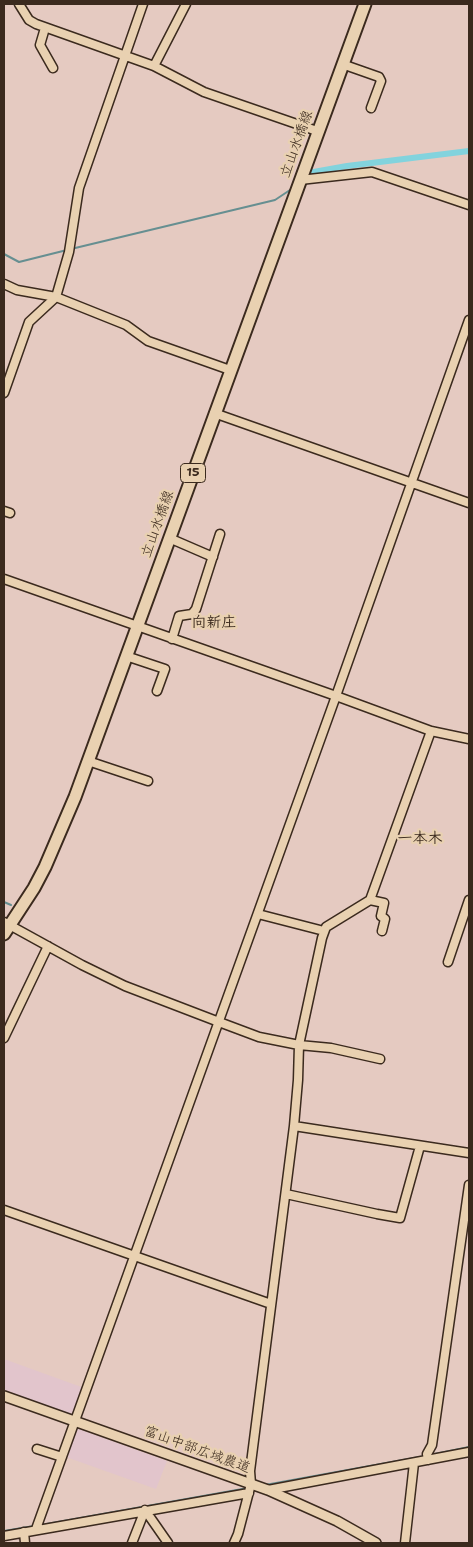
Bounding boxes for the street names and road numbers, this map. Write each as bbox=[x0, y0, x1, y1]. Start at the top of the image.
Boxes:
street label: 立山水橋線 bbox=[277, 108, 317, 180]
road number: 15 bbox=[180, 463, 206, 482]
street label: 立山水橋線 bbox=[138, 488, 178, 560]
street label: 富山中部広域農道 bbox=[142, 1423, 252, 1477]

